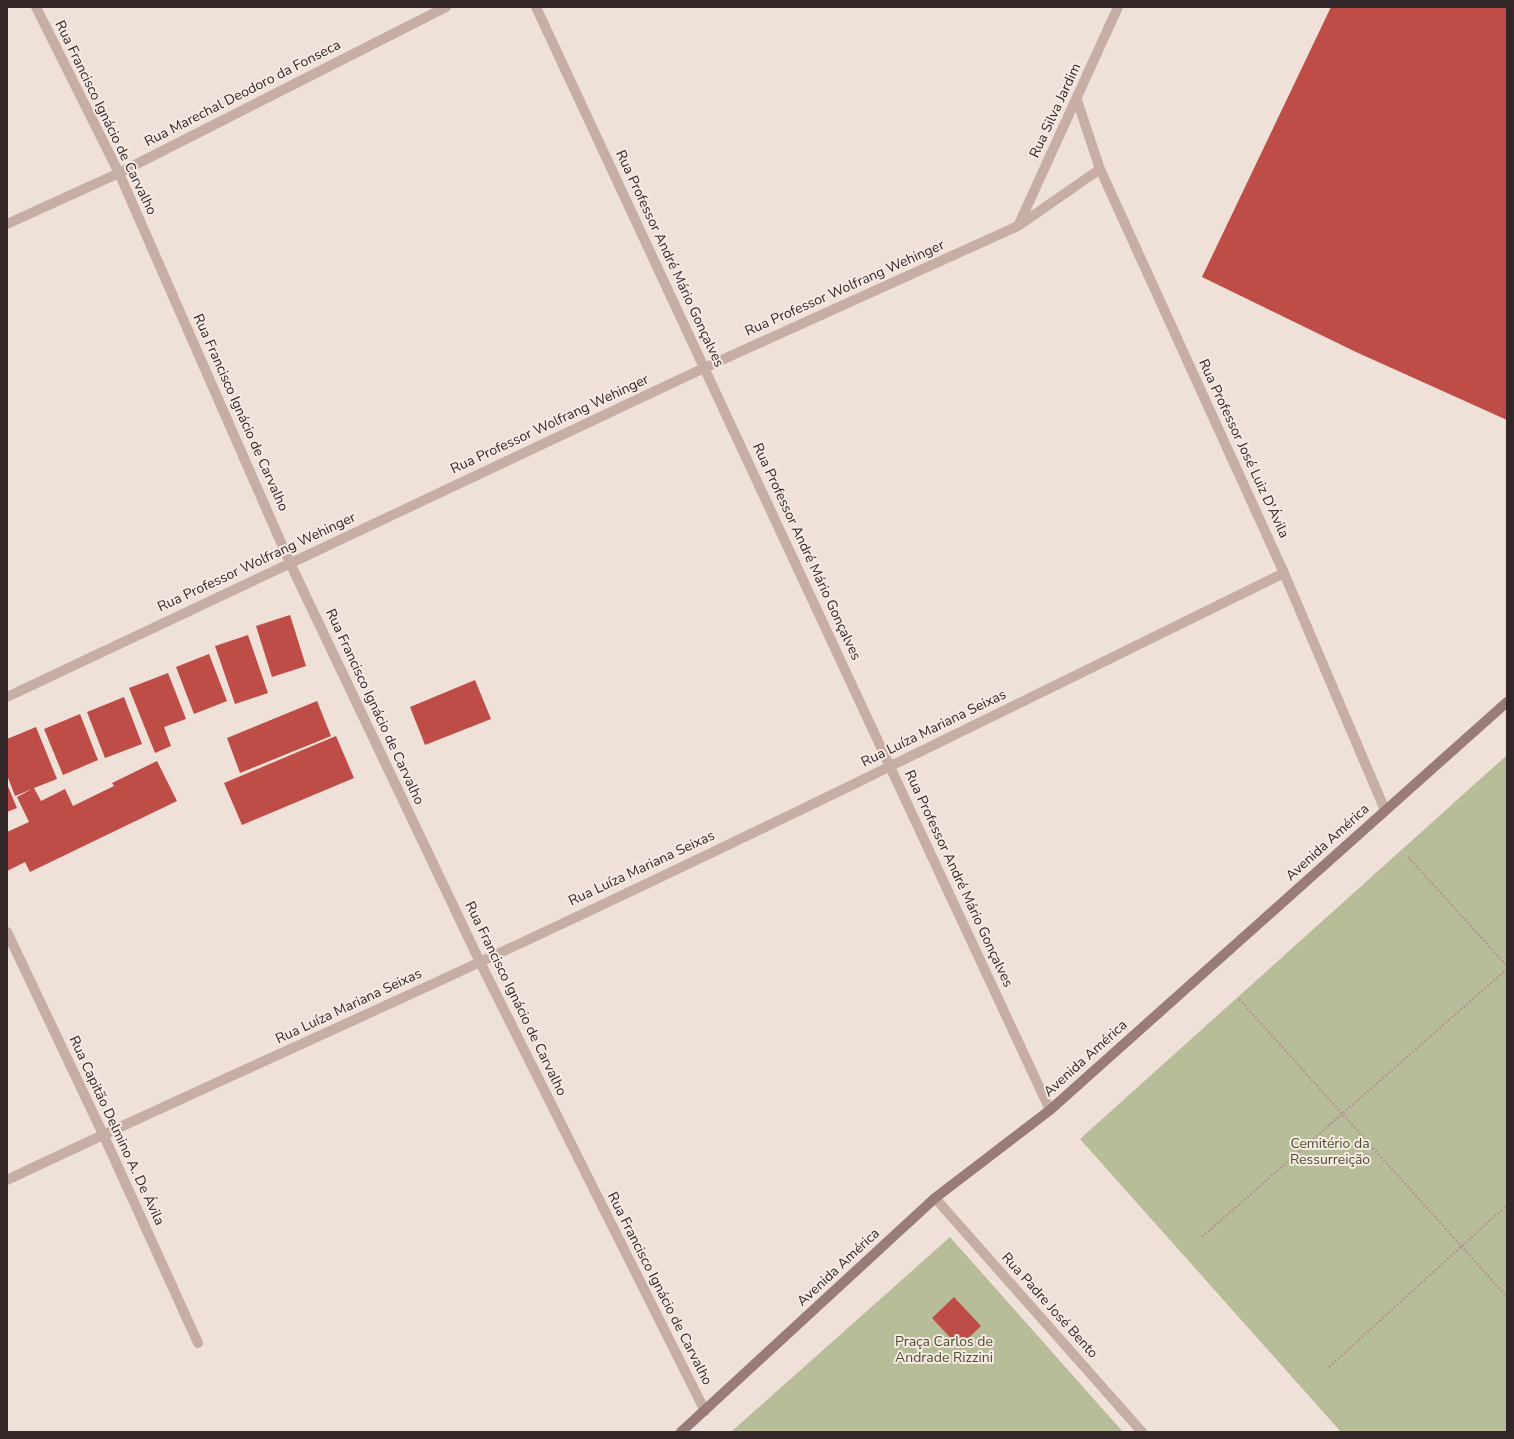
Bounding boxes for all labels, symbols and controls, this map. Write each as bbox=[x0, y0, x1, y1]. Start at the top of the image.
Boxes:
street label: Rua Francisco Ignácio de Carvalho bbox=[51, 18, 159, 218]
street label: Rua Marechal Deodoro da Fonseca bbox=[142, 37, 344, 151]
street label: Rua Silva Jardim bbox=[1027, 61, 1085, 161]
street label: Rua Professor André Mário Gonçalves bbox=[611, 148, 727, 370]
street label: Rua Professor Wolfrang Wehinger bbox=[743, 237, 947, 341]
street label: Rua Francisco Ignácio de Carvalho bbox=[189, 312, 291, 514]
street label: Rua Professor José Luiz D'Ávila bbox=[1194, 357, 1292, 541]
street label: Rua Professor Wolfrang Wehinger bbox=[448, 372, 652, 478]
street label: Rua Professor André Mário Gonçalves bbox=[748, 441, 864, 663]
street label: Rua Professor Wolfrang Wehinger bbox=[155, 510, 359, 616]
street label: Rua Francisco Ignácio de Carvalho bbox=[321, 606, 427, 808]
street label: Rua Luíza Mariana Seixas bbox=[859, 687, 1009, 771]
street label: Rua Professor André Mário Gonçalves bbox=[900, 768, 1016, 990]
street label: Avenida América bbox=[1283, 801, 1373, 885]
street label: Rua Luíza Mariana Seixas bbox=[566, 828, 718, 910]
street label: Rua Francisco Ignácio de Carvalho bbox=[461, 899, 569, 1099]
street label: Rua Luíza Mariana Seixas bbox=[273, 966, 425, 1048]
street label: Avenida América bbox=[1041, 1017, 1131, 1101]
street label: Rua Capitão Delmino A. De Ávila bbox=[65, 1034, 167, 1228]
park label: Cemitério da Ressurreição bbox=[1290, 1137, 1370, 1170]
street label: Rua Francisco Ignácio de Carvalho bbox=[603, 1190, 715, 1388]
street label: Avenida América bbox=[794, 1226, 884, 1310]
street label: Rua Padre José Bento bbox=[997, 1250, 1101, 1362]
park label: Praça Carlos de Andrade Rizzini bbox=[895, 1335, 993, 1368]

